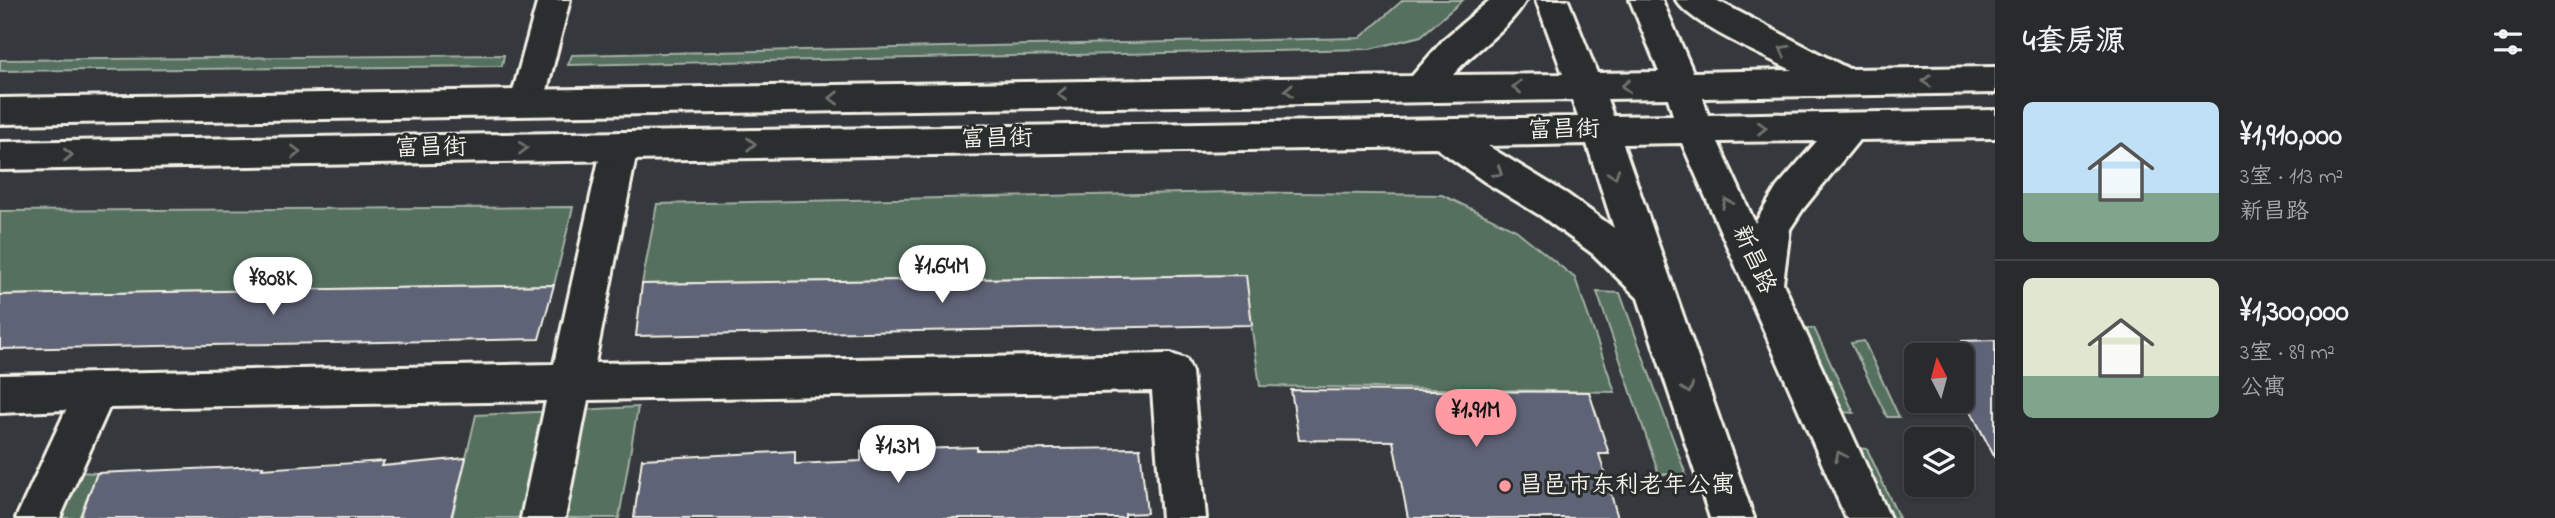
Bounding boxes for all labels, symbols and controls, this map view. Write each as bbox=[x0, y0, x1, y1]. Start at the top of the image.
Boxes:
text: 4套房源 bbox=[2023, 21, 2125, 65]
icon: filters bbox=[2489, 23, 2527, 61]
one-way arrow bbox=[1779, 45, 1791, 58]
one-way arrow bbox=[1921, 73, 1932, 88]
one-way arrow bbox=[1620, 78, 1631, 93]
one-way arrow bbox=[1511, 79, 1521, 95]
one-way arrow bbox=[1283, 83, 1294, 98]
one-way arrow bbox=[1056, 86, 1066, 102]
one-way arrow bbox=[828, 90, 839, 105]
street label: 富昌街 bbox=[1528, 113, 1600, 149]
text: ¥1,910,000 bbox=[2240, 115, 2342, 159]
one-way arrow bbox=[1757, 120, 1768, 136]
street label: 富昌街 bbox=[961, 122, 1033, 158]
icon: home bbox=[2079, 130, 2163, 214]
street label: 富昌街 bbox=[395, 131, 467, 167]
one-way arrow bbox=[746, 136, 756, 152]
one-way arrow bbox=[518, 140, 529, 156]
one-way arrow bbox=[290, 144, 301, 159]
one-way arrow bbox=[63, 147, 74, 163]
text: 3室 · 113 m² bbox=[2240, 161, 2343, 194]
one-way arrow bbox=[1491, 163, 1504, 176]
one-way arrow bbox=[1606, 168, 1620, 180]
text: 新昌路 bbox=[2240, 196, 2309, 229]
one-way arrow bbox=[1721, 198, 1735, 210]
street label: 新昌路 bbox=[1722, 220, 1784, 300]
pin: ¥1.64M bbox=[885, 246, 999, 305]
text: ¥1.64M bbox=[915, 251, 969, 284]
pin: ¥808K bbox=[224, 258, 322, 317]
text: ¥808K bbox=[249, 263, 297, 296]
text: ¥1,300,000 bbox=[2240, 291, 2349, 335]
icon: home bbox=[2079, 306, 2163, 390]
text: 3室 · 89 m² bbox=[2240, 337, 2335, 370]
north arrow bbox=[1904, 343, 1974, 413]
map controls bbox=[1904, 343, 1974, 497]
text: 公寓 bbox=[2240, 372, 2286, 405]
one-way arrow bbox=[1680, 383, 1694, 395]
pin: ¥1.91M bbox=[1419, 390, 1533, 449]
text: ¥1.91M bbox=[1451, 395, 1501, 428]
pin: ¥1.3M bbox=[849, 426, 947, 485]
button: layers bbox=[1904, 427, 1974, 497]
text: ¥1.3M bbox=[876, 431, 920, 464]
one-way arrow bbox=[1834, 451, 1848, 463]
place label: 昌邑市东利老年公寓 bbox=[1519, 469, 1735, 504]
marker: 昌邑市东利老年公寓 bbox=[1497, 478, 1513, 494]

